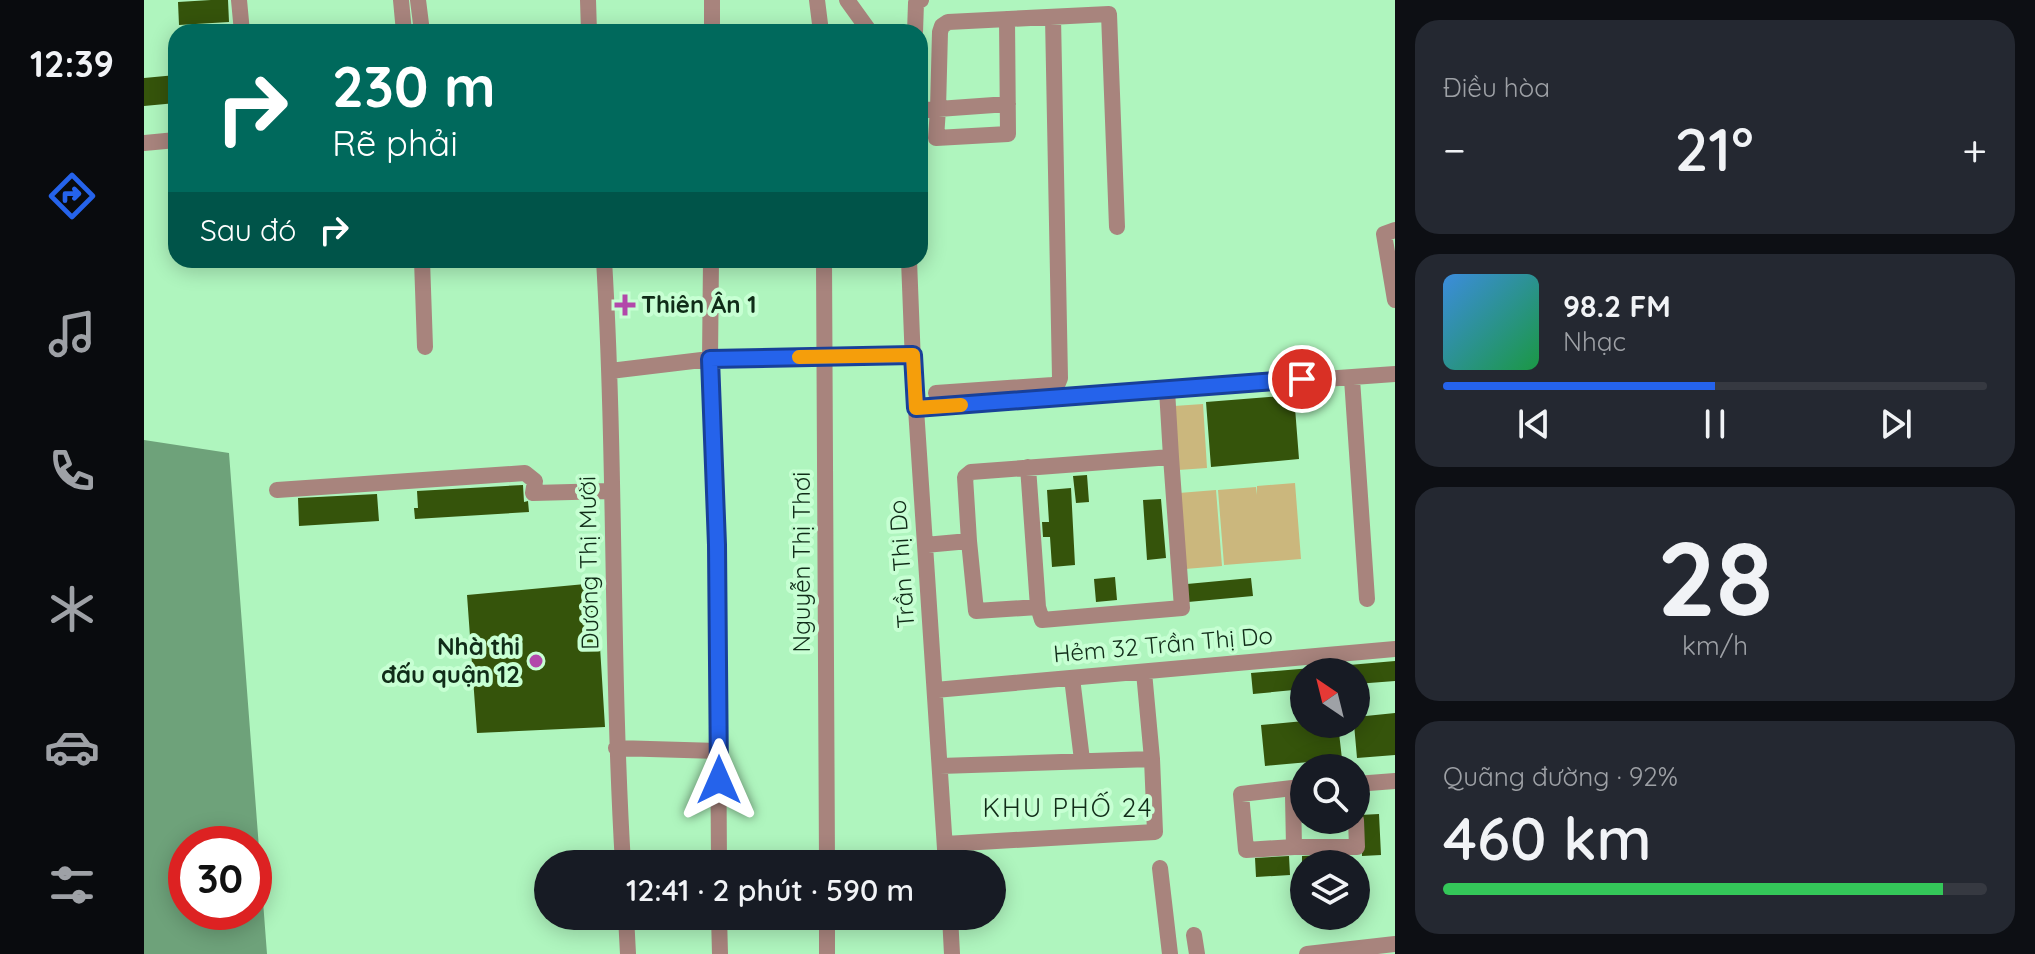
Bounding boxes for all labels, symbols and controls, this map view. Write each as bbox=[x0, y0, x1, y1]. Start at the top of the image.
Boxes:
text: 12:39 bbox=[30, 41, 114, 86]
text: 230 m bbox=[332, 51, 496, 121]
icon: right bbox=[200, 56, 304, 160]
text: Điều hòa bbox=[1443, 71, 1550, 104]
text: 21° bbox=[1674, 111, 1754, 186]
text: Rẽ phải bbox=[332, 120, 458, 165]
text: − bbox=[1443, 122, 1466, 177]
text: + bbox=[1962, 122, 1987, 177]
icon: directions bbox=[44, 168, 100, 224]
icon: right bbox=[312, 208, 356, 252]
text: Sau đó bbox=[200, 211, 296, 249]
text: 98.2 FM bbox=[1563, 287, 1671, 325]
place label: Thiên Ân 1 bbox=[641, 289, 757, 319]
marker: Thiên Ân 1 bbox=[616, 296, 634, 314]
icon: music bbox=[44, 306, 100, 362]
text: Nhạc bbox=[1563, 325, 1626, 358]
pin bbox=[1268, 345, 1336, 413]
icon: arrive bbox=[1280, 357, 1324, 401]
icon: previous bbox=[1512, 402, 1556, 446]
icon: pause bbox=[1693, 402, 1737, 446]
icon: next bbox=[1874, 402, 1918, 446]
icon: phone bbox=[44, 443, 100, 499]
street label: Nguyễn Thị Thơi bbox=[786, 472, 816, 652]
street label: Dương Thị Mười bbox=[571, 476, 605, 650]
street label: Trần Thị Do bbox=[882, 499, 920, 629]
text: 28 bbox=[1657, 512, 1773, 642]
icon: climate bbox=[44, 581, 100, 637]
street label: Hẻm 32 Trần Thị Do bbox=[1052, 619, 1274, 669]
text: km/h bbox=[1682, 629, 1748, 662]
place label: Nhà thi đấu quận 12 bbox=[381, 631, 520, 689]
marker: Nhà thi đấu quận 12 bbox=[527, 652, 545, 670]
north arrow bbox=[1290, 658, 1370, 738]
map controls bbox=[1290, 658, 1370, 930]
icon: car bbox=[44, 719, 100, 775]
position arrow bbox=[677, 738, 761, 822]
button: search bbox=[1290, 754, 1370, 834]
text: Quãng đường · 92% bbox=[1443, 760, 1678, 793]
district label: KHU PHỐ 24 bbox=[983, 791, 1153, 824]
text: 460 km bbox=[1443, 800, 1652, 875]
speed limit sign: 30 bbox=[168, 826, 272, 930]
button: layers bbox=[1290, 850, 1370, 930]
icon: filters bbox=[44, 857, 100, 913]
text: 12:41 · 2 phút · 590 m bbox=[626, 871, 914, 909]

